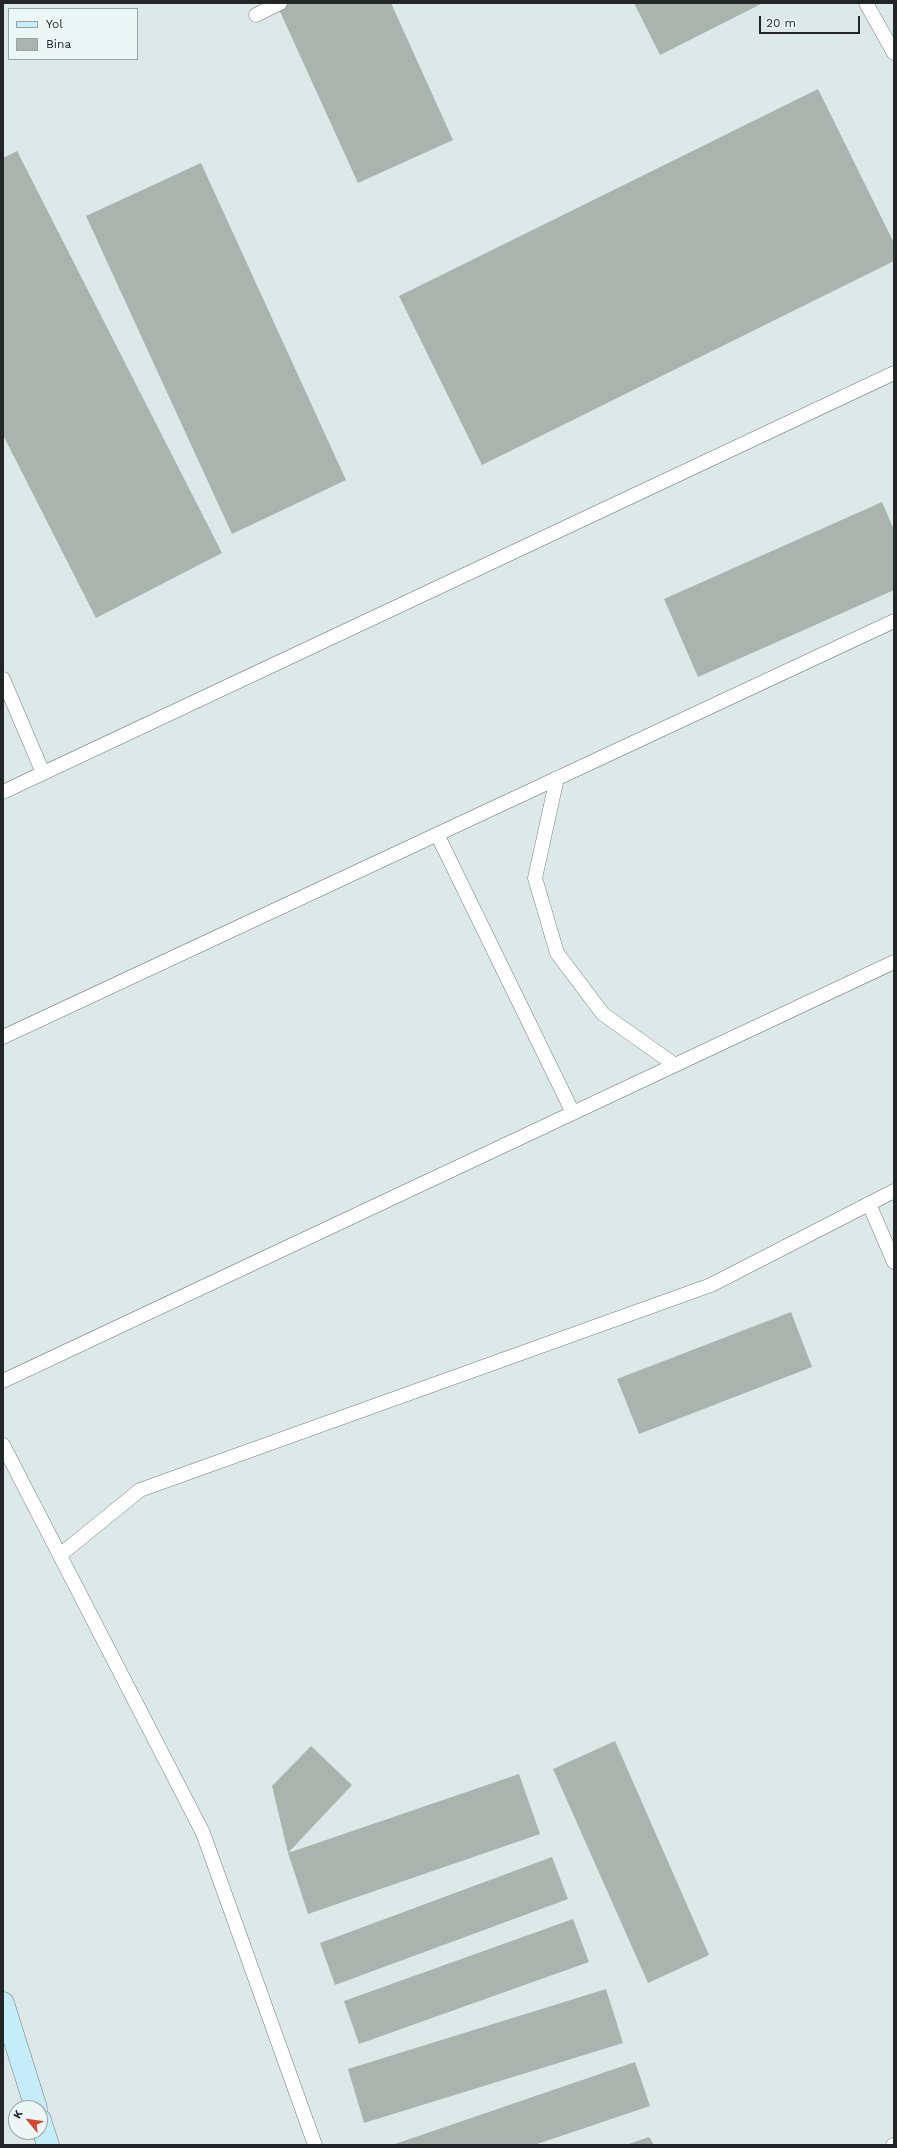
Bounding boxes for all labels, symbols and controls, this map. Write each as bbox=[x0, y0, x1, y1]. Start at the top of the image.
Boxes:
legend bbox=[8, 8, 138, 60]
scale bar bbox=[761, 8, 862, 34]
text: 20 m bbox=[766, 16, 796, 30]
text: Yol bbox=[46, 17, 63, 31]
text: Bina bbox=[46, 37, 71, 51]
north arrow bbox=[8, 2100, 48, 2140]
text: K bbox=[10, 2108, 25, 2121]

